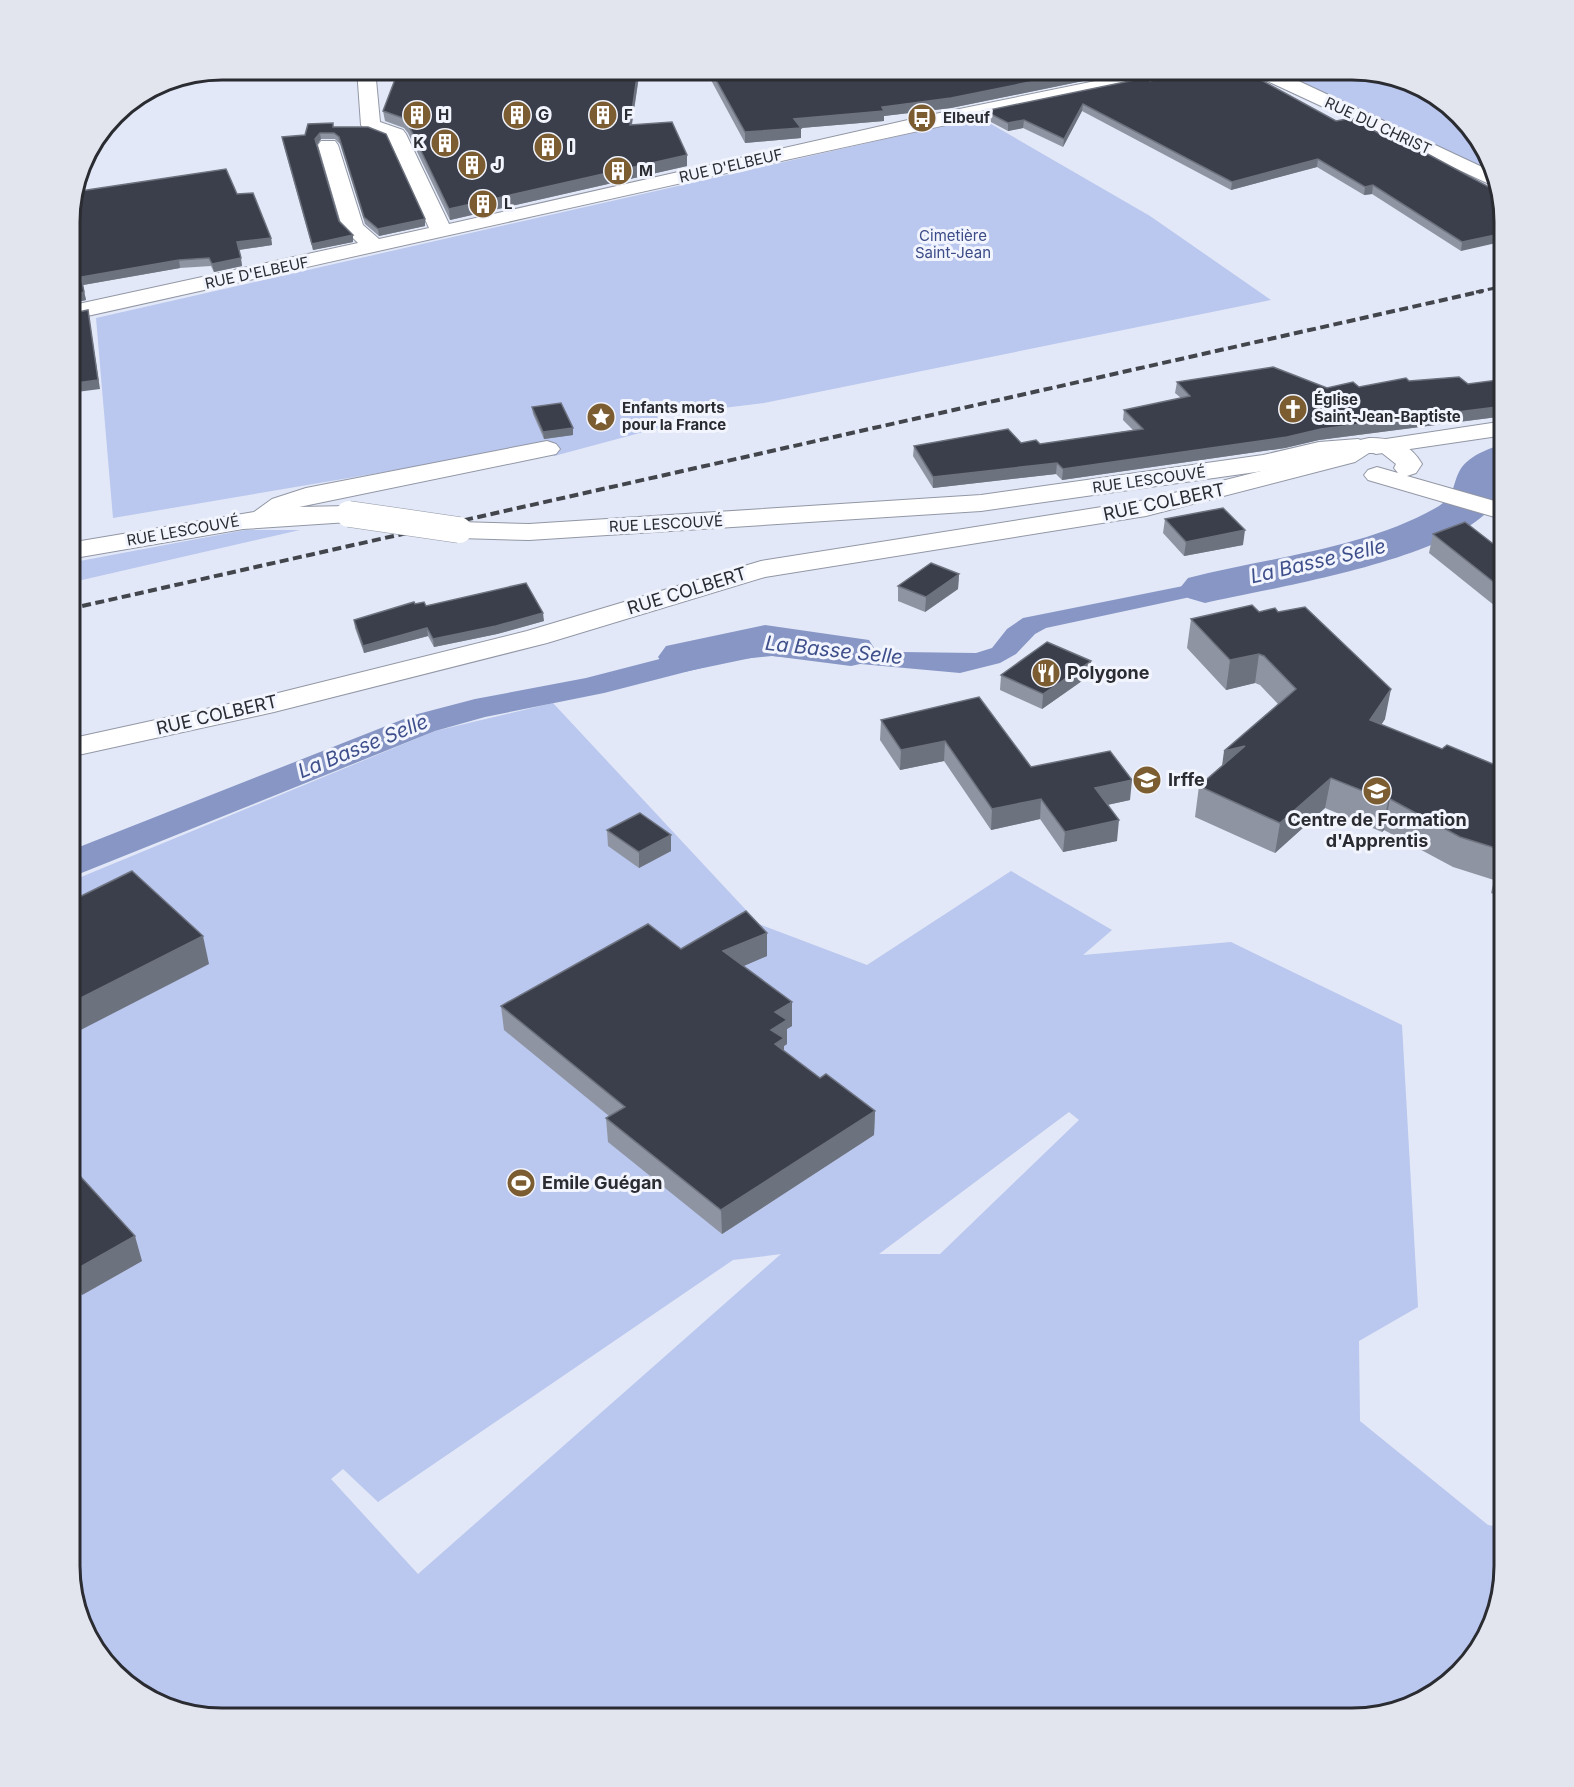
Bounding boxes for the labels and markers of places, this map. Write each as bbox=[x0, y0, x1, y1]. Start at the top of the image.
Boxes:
building icon: H bbox=[401, 99, 433, 131]
building icon: G bbox=[501, 99, 533, 131]
building icon: F bbox=[587, 99, 619, 131]
bus stop icon: Elbeuf bbox=[906, 102, 938, 134]
place label: H bbox=[438, 105, 449, 124]
place label: G bbox=[538, 105, 549, 124]
place label: F bbox=[624, 105, 633, 124]
place label: Elbeuf bbox=[943, 108, 990, 127]
building icon: K bbox=[429, 127, 461, 159]
building icon: I bbox=[532, 131, 564, 163]
place label: K bbox=[413, 133, 424, 152]
place label: I bbox=[569, 137, 573, 156]
building icon: J bbox=[456, 149, 488, 181]
place label: J bbox=[493, 155, 502, 174]
building icon: M bbox=[602, 155, 634, 187]
place label: M bbox=[639, 161, 653, 180]
building icon: L bbox=[467, 188, 499, 220]
place label: L bbox=[504, 194, 512, 213]
place label: Église Saint-Jean-Baptiste bbox=[1314, 390, 1461, 426]
church icon: Église Saint-Jean-Baptiste bbox=[1277, 393, 1309, 425]
place label: Enfants morts pour la France bbox=[622, 398, 726, 434]
place icon: Enfants morts pour la France bbox=[585, 401, 617, 433]
restaurant icon: Polygone bbox=[1030, 657, 1062, 689]
place label: Polygone bbox=[1067, 662, 1150, 683]
school or university icon: Irffe bbox=[1131, 764, 1163, 796]
place label: Irffe bbox=[1168, 769, 1205, 790]
school or university icon: Centre de Formation d'Apprentis bbox=[1361, 775, 1393, 807]
place label: Centre de Formation d'Apprentis bbox=[1287, 809, 1467, 851]
sports icon: Emile Guégan bbox=[505, 1167, 537, 1199]
place label: Emile Guégan bbox=[542, 1172, 663, 1193]

